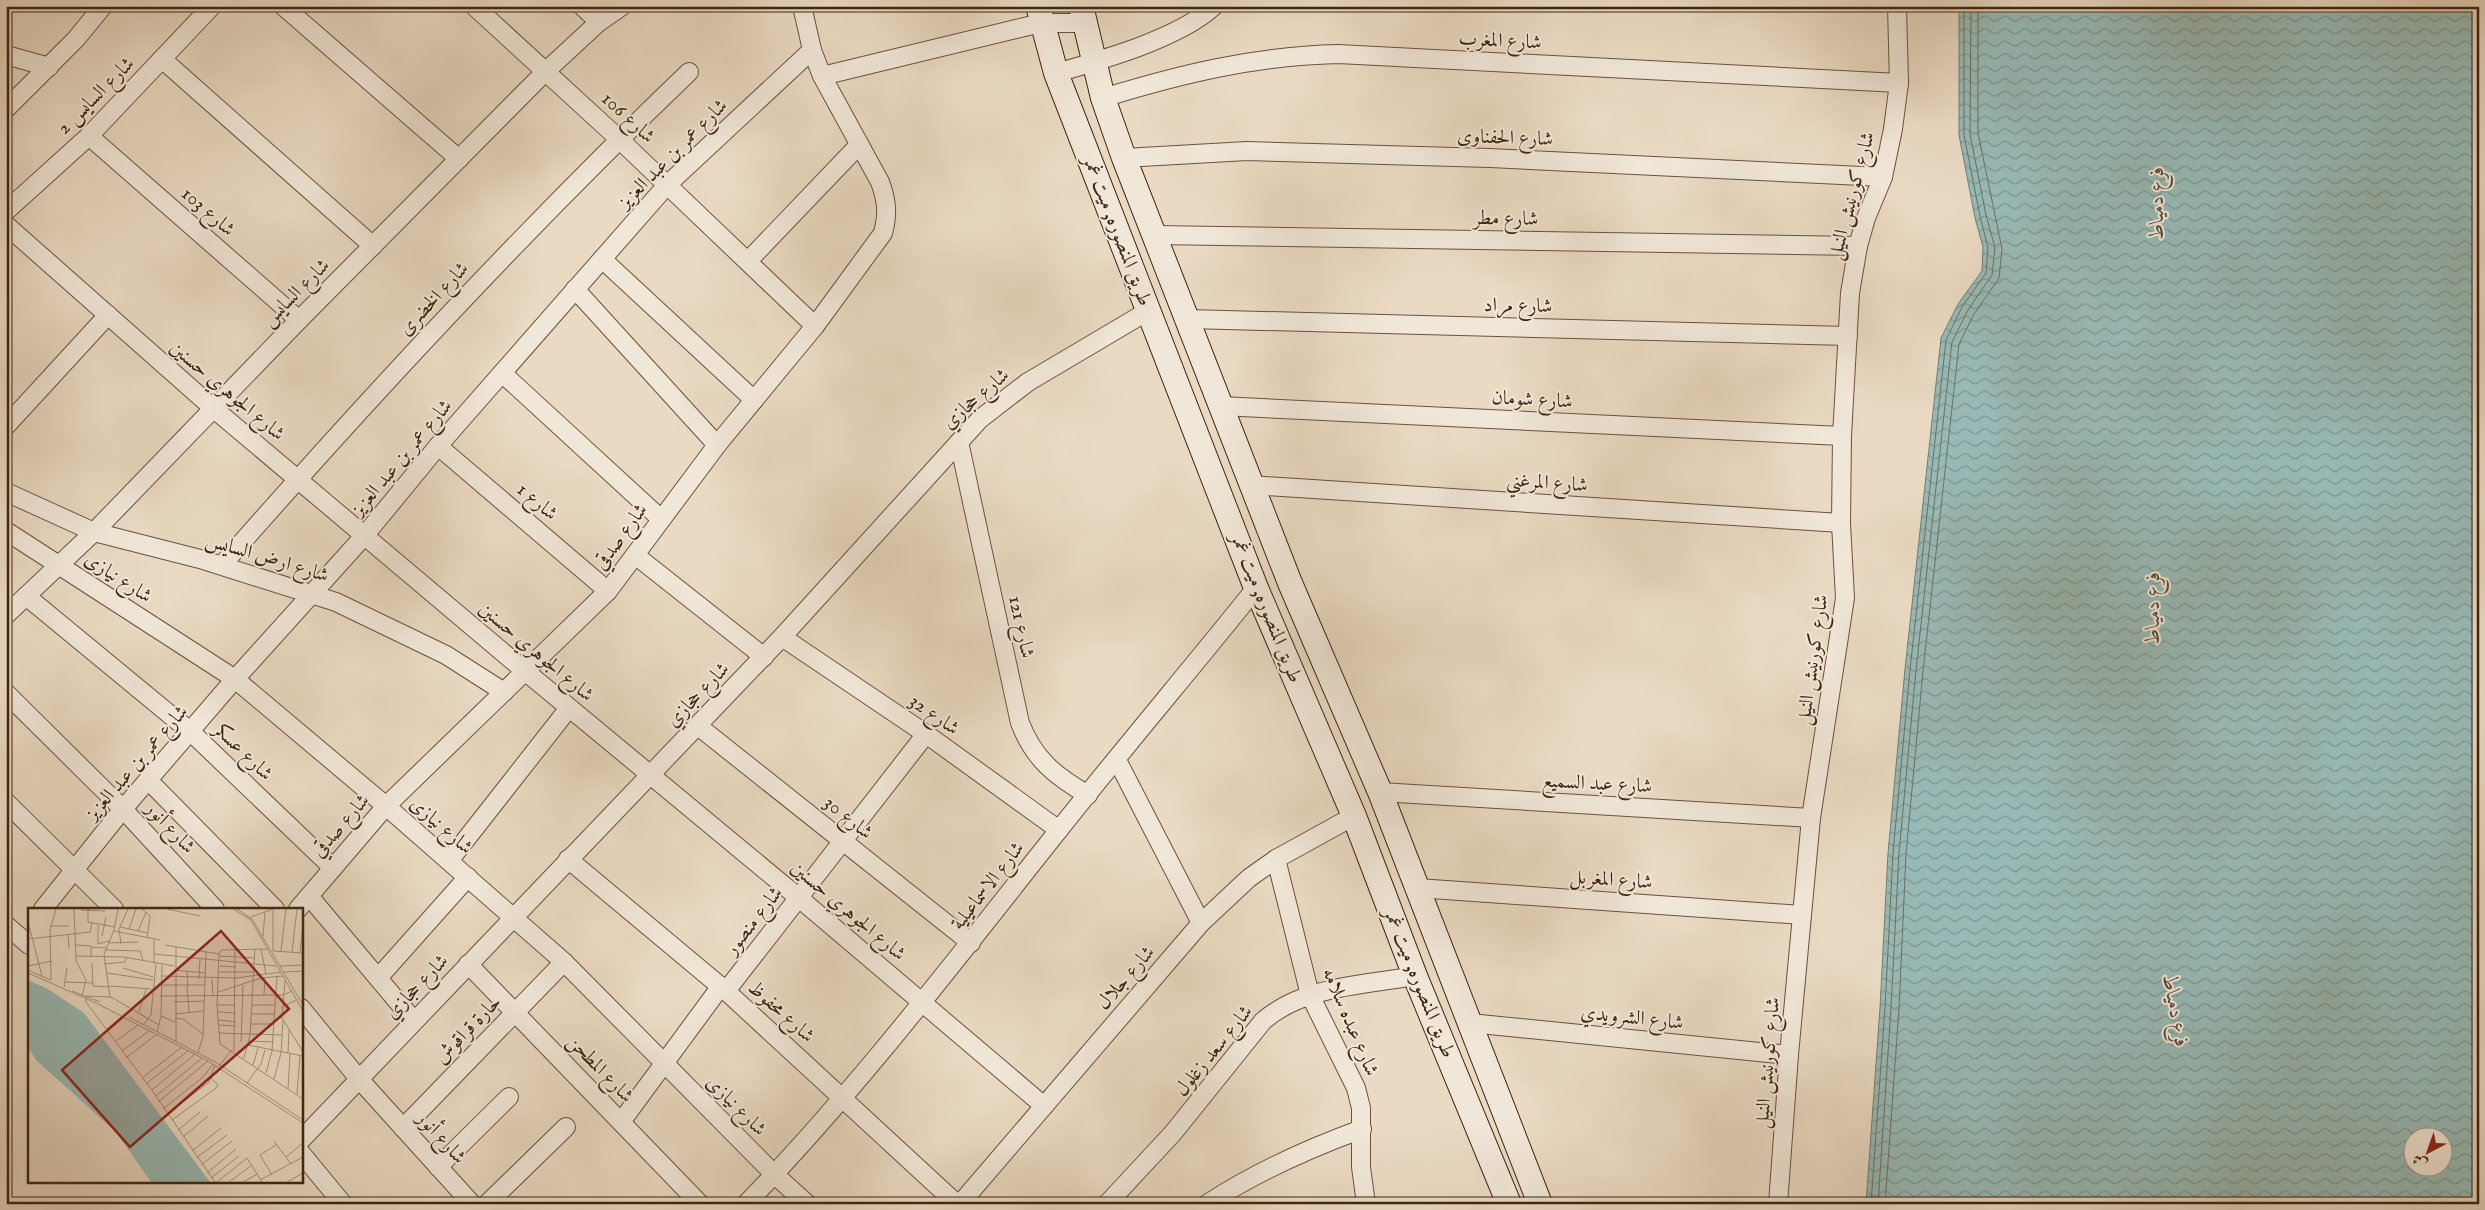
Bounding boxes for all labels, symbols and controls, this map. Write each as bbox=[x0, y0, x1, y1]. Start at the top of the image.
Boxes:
street label: شارع المغرب bbox=[1458, 26, 1542, 60]
street label: شارع السايس 2 bbox=[52, 52, 143, 143]
street label: شارع 106 bbox=[593, 87, 660, 152]
street label: شارع عمر بن عبد العزيز bbox=[611, 94, 736, 218]
street label: شارع الحفناوى bbox=[1456, 124, 1554, 156]
street label: شارع كورنيش النيل bbox=[1823, 129, 1885, 264]
street label: طريق المنصوره, ميت غمر bbox=[1076, 150, 1157, 310]
water label: فرع دمياط bbox=[2144, 166, 2174, 240]
street label: شارع 103 bbox=[173, 182, 240, 245]
street label: شارع مطر bbox=[1471, 206, 1539, 236]
street label: شارع السايس bbox=[257, 254, 338, 335]
street label: شارع الخضرى bbox=[393, 257, 478, 344]
street label: شارع مراد bbox=[1483, 293, 1553, 323]
street label: شارع الجوهري حسنين bbox=[162, 335, 290, 450]
street label: شارع حجازي bbox=[937, 363, 1017, 438]
street label: شارع شومان bbox=[1491, 385, 1573, 419]
street label: شارع عمر بن عبد العزيز bbox=[344, 394, 461, 526]
street label: شارع المرغني bbox=[1505, 468, 1589, 503]
street label: شارع 1 bbox=[509, 477, 563, 530]
street label: شارع صدقي bbox=[588, 499, 657, 578]
street label: شارع ارض السايس bbox=[201, 527, 332, 592]
street label: طريق المنصوره, ميت غمر bbox=[1224, 528, 1307, 687]
street label: شارع نيازى bbox=[77, 547, 157, 612]
water label: فرع دمياط bbox=[2140, 571, 2170, 645]
street label: شارع 121 bbox=[998, 593, 1040, 661]
street label: شارع كورنيش النيل bbox=[1791, 593, 1839, 728]
street label: شارع الجوهري حسنين bbox=[471, 596, 599, 711]
street label: شارع حجازي bbox=[661, 657, 738, 736]
street label: شارع 32 bbox=[902, 689, 964, 745]
street label: شارع عمر بن عبد العزيز bbox=[79, 700, 197, 830]
street label: شارع عسكر bbox=[204, 716, 278, 789]
street label: شارع عبد السميع bbox=[1541, 769, 1653, 803]
street label: شارع صدقي bbox=[306, 789, 379, 866]
street label: شارع 30 bbox=[816, 791, 878, 849]
street label: شارع نيازى bbox=[402, 792, 478, 863]
street label: شارع أنور bbox=[135, 793, 203, 862]
street label: شارع الاسماعيلية bbox=[946, 837, 1034, 938]
street label: شارع الجوهري حسنين bbox=[783, 855, 911, 970]
street label: شارع المغربل bbox=[1568, 865, 1653, 899]
street label: شارع منصور bbox=[718, 881, 792, 965]
street label: طريق المنصوره, ميت غمر bbox=[1377, 903, 1460, 1062]
inset map bbox=[28, 908, 302, 1182]
street label: شارع جلال bbox=[1091, 941, 1164, 1018]
street label: شارع حجازي bbox=[380, 949, 457, 1028]
street label: شارع عبده سلامه bbox=[1312, 964, 1384, 1081]
water label: فرع دمياط bbox=[2152, 973, 2195, 1050]
street label: شارع محفوظ bbox=[740, 975, 820, 1052]
street label: حارة قراقوش bbox=[429, 990, 507, 1070]
street label: شارع كورنيش النيل bbox=[1750, 996, 1790, 1130]
street label: شارع سعد زغلول bbox=[1169, 1000, 1262, 1104]
street label: شارع الشرويدي bbox=[1579, 1000, 1685, 1040]
street label: شارع المطحن bbox=[558, 1029, 639, 1111]
street label: شارع نيازى bbox=[698, 1070, 772, 1144]
street label: شارع أنور bbox=[407, 1103, 473, 1172]
north arrow bbox=[2402, 1128, 2452, 1178]
text: ش bbox=[2409, 1150, 2431, 1172]

